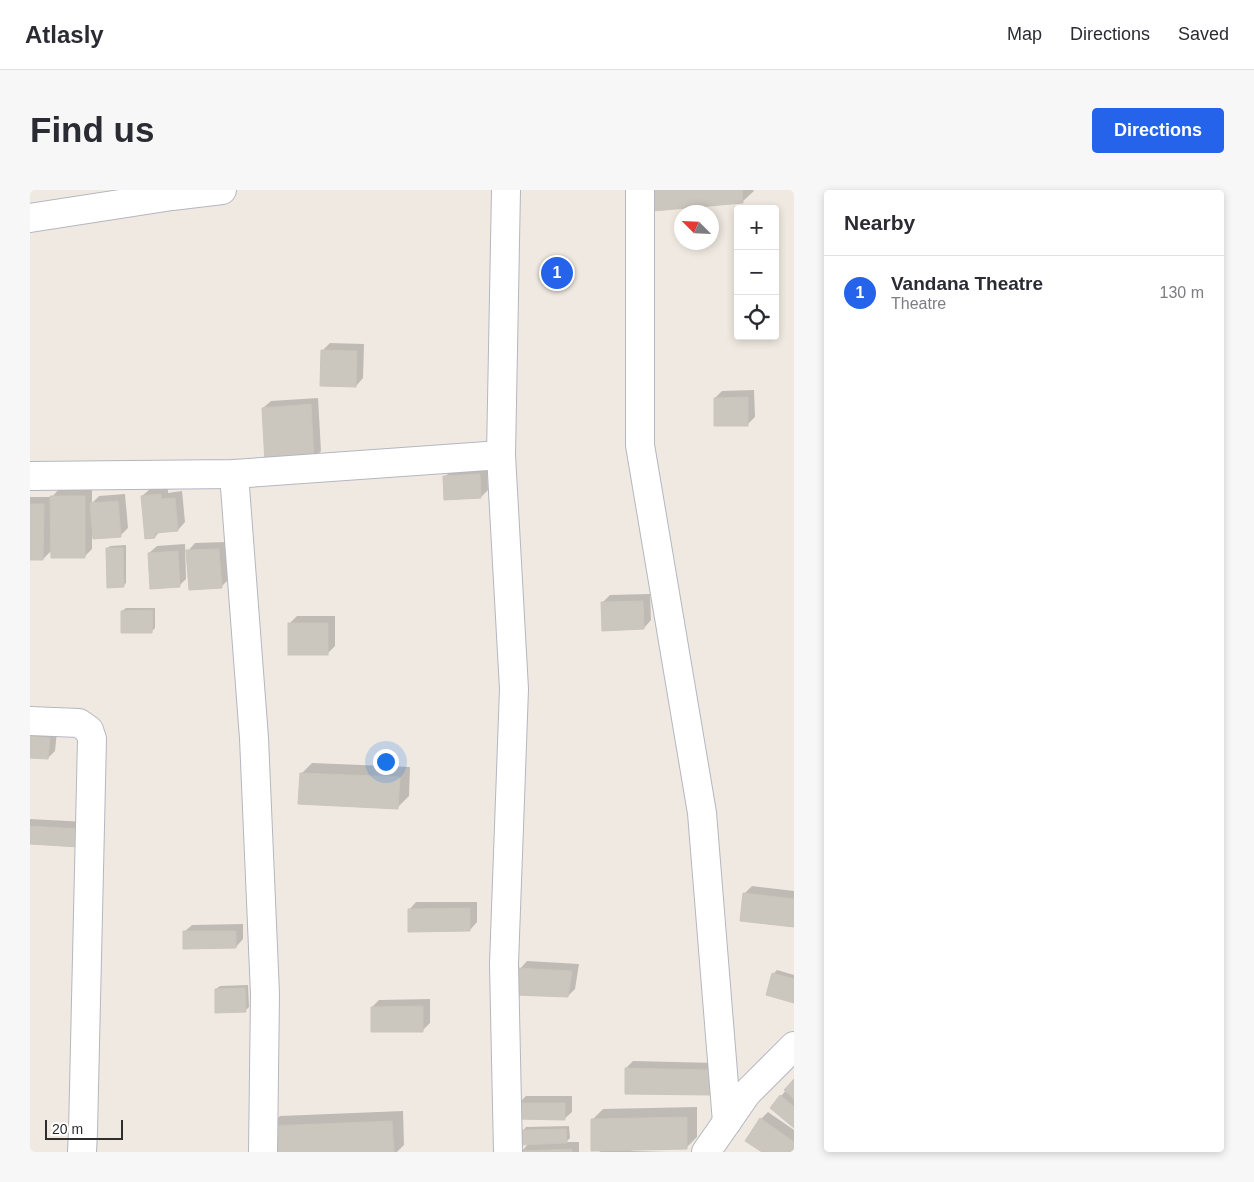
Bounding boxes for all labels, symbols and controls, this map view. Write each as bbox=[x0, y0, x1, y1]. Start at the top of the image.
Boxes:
text: Atlasly bbox=[25, 21, 104, 48]
text: Map bbox=[1007, 24, 1042, 44]
text: Directions bbox=[1070, 24, 1150, 44]
text: Saved bbox=[1178, 24, 1229, 44]
button: Directions bbox=[1092, 108, 1224, 153]
text: Find us bbox=[30, 110, 154, 149]
north arrow bbox=[674, 205, 719, 250]
map controls bbox=[734, 205, 779, 340]
button: + bbox=[734, 205, 779, 250]
text: Nearby bbox=[844, 211, 915, 234]
button: − bbox=[734, 250, 779, 295]
pin: 1 bbox=[541, 254, 573, 292]
text: Vandana Theatre bbox=[891, 273, 1043, 294]
text: 1 bbox=[856, 284, 864, 301]
text: 130 m bbox=[1160, 284, 1204, 301]
button: locate bbox=[734, 295, 779, 340]
text: Theatre bbox=[891, 295, 946, 312]
your location bbox=[373, 749, 399, 775]
scale bar bbox=[45, 1117, 122, 1140]
text: 20 m bbox=[52, 1121, 83, 1137]

